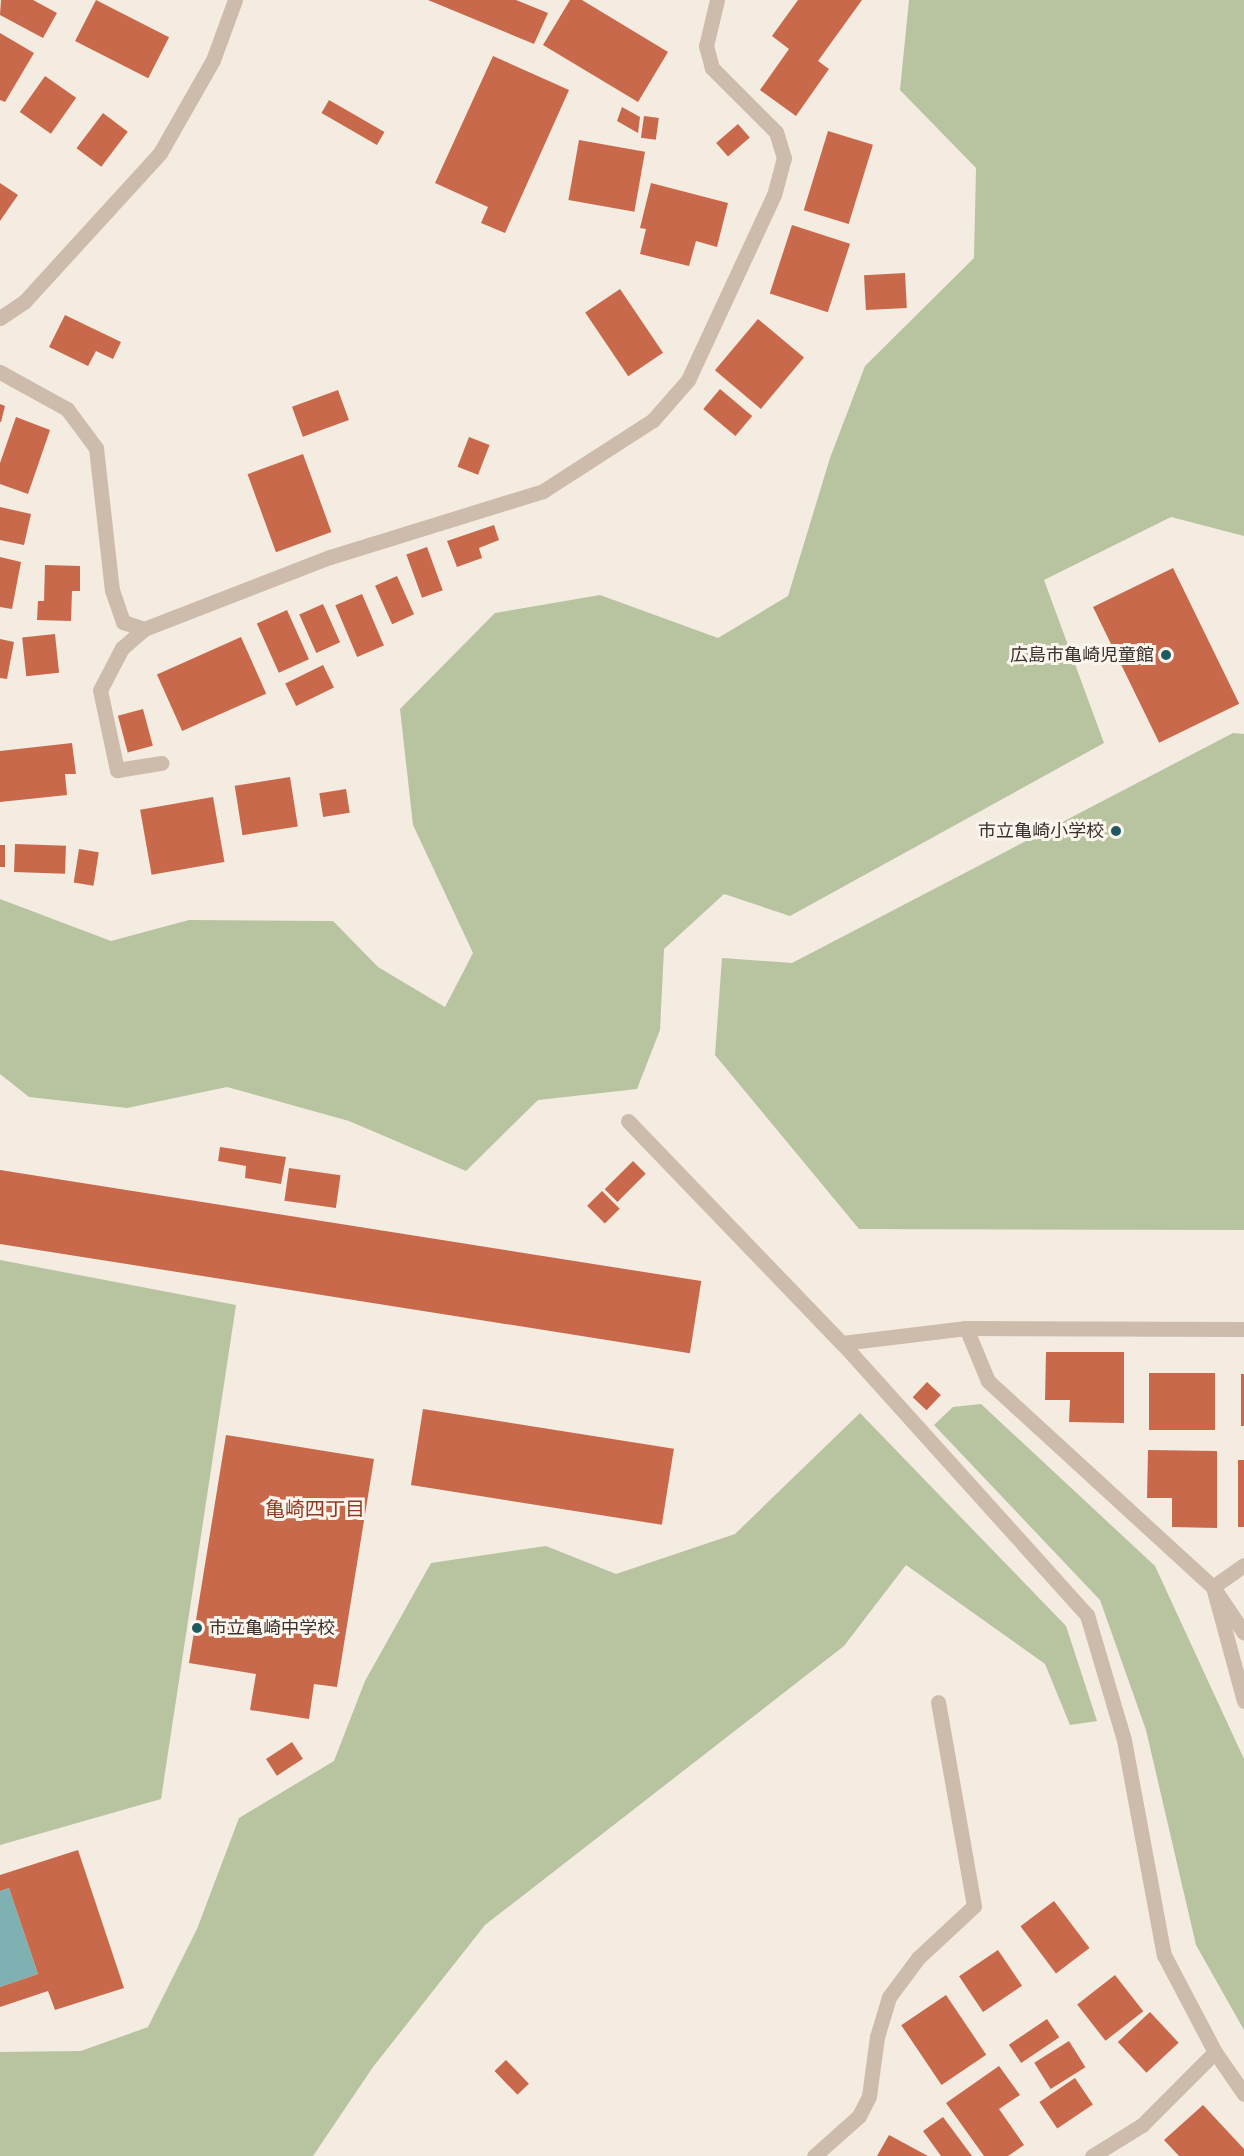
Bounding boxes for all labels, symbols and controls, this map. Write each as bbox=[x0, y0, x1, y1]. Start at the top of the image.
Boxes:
place label: 広島市亀崎児童館 bbox=[1010, 644, 1154, 666]
marker: 広島市亀崎児童館 bbox=[1159, 648, 1173, 662]
place label: 市立亀崎小学校 bbox=[978, 820, 1104, 842]
marker: 市立亀崎小学校 bbox=[1109, 824, 1123, 838]
district label: 亀崎四丁目 bbox=[265, 1497, 365, 1521]
place label: 市立亀崎中学校 bbox=[209, 1617, 335, 1639]
marker: 市立亀崎中学校 bbox=[190, 1621, 204, 1635]

